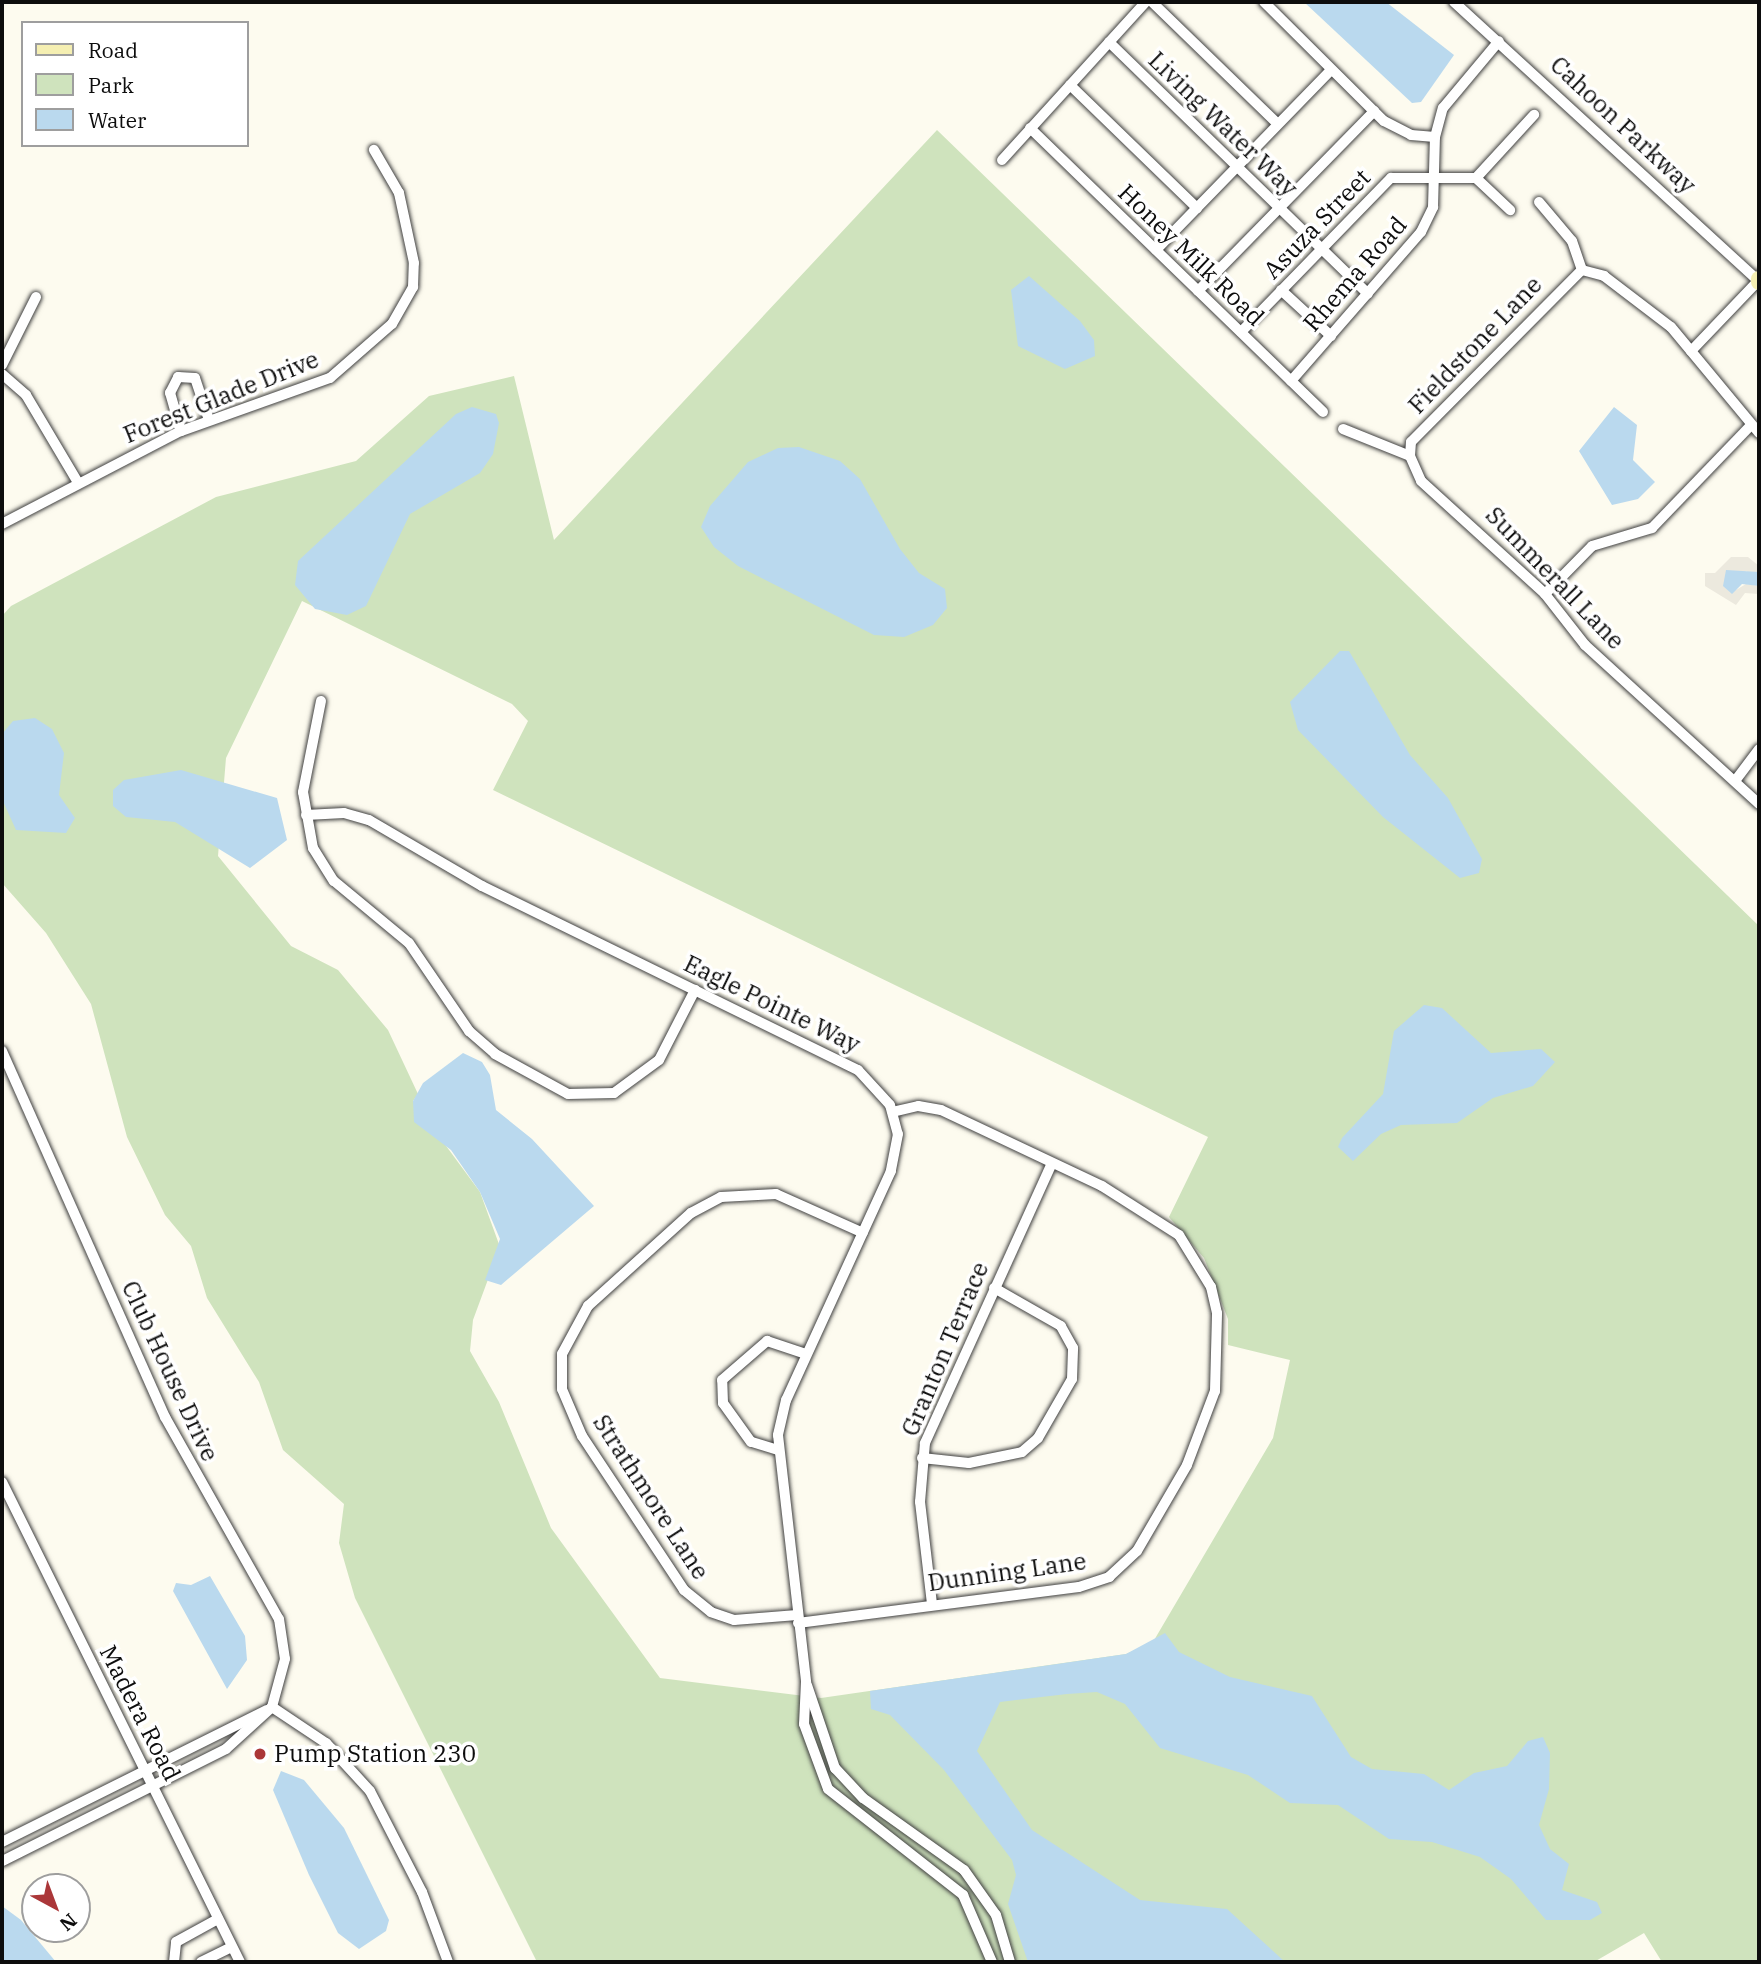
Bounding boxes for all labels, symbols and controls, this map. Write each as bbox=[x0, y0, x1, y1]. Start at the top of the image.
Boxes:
legend bbox=[21, 21, 248, 147]
text: Road bbox=[88, 36, 138, 64]
street label: Living Water Way bbox=[1143, 46, 1303, 202]
street label: Cahoon Parkway bbox=[1544, 50, 1702, 200]
text: Park bbox=[88, 71, 134, 99]
text: Water bbox=[88, 106, 146, 134]
street label: Asuza Street bbox=[1258, 163, 1376, 285]
street label: Honey Milk Road bbox=[1112, 178, 1270, 332]
street label: Rhema Road bbox=[1297, 211, 1413, 337]
street label: Fieldstone Lane bbox=[1402, 270, 1548, 420]
street label: Forest Glade Drive bbox=[119, 345, 323, 449]
street label: Summerall Lane bbox=[1480, 501, 1630, 655]
street label: Eagle Pointe Way bbox=[679, 949, 865, 1059]
street label: Granton Terrace bbox=[895, 1258, 995, 1440]
street label: Club House Drive bbox=[116, 1276, 224, 1466]
street label: Strathmore Lane bbox=[587, 1409, 715, 1585]
street label: Dunning Lane bbox=[926, 1547, 1088, 1597]
street label: Madera Road bbox=[94, 1641, 186, 1785]
place label: Pump Station 230 bbox=[274, 1740, 476, 1768]
marker: Pump Station 230 bbox=[252, 1746, 268, 1762]
north arrow bbox=[21, 1873, 91, 1943]
text: N bbox=[55, 1908, 82, 1936]

